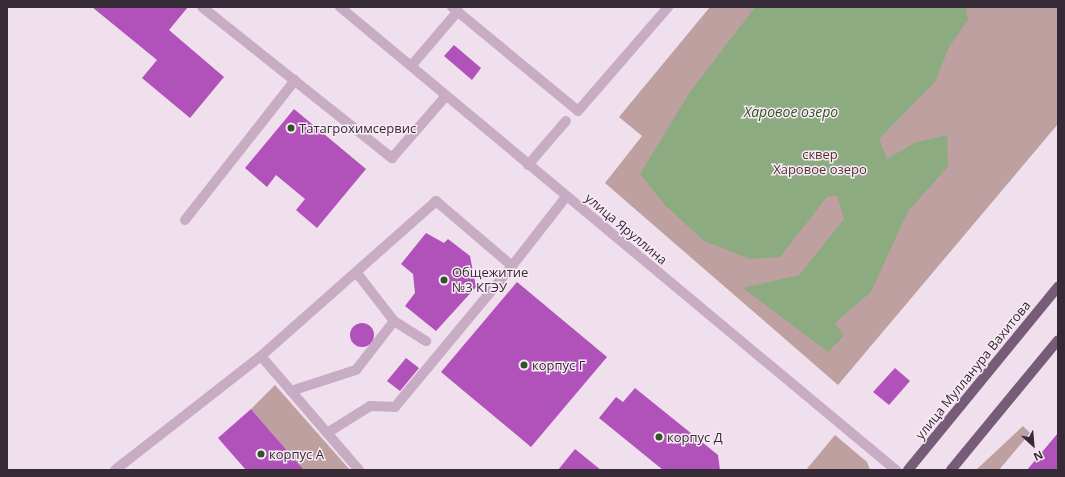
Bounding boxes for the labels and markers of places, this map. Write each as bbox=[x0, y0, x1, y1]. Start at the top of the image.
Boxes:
place label: Татагрохимсервис bbox=[299, 120, 416, 136]
marker: Татагрохимсервис bbox=[286, 123, 296, 133]
place label: Общежитие №3 КГЭУ bbox=[452, 265, 528, 296]
marker: Общежитие №3 КГЭУ bbox=[439, 275, 449, 285]
place label: корпус Г bbox=[532, 357, 585, 373]
marker: корпус Г bbox=[519, 360, 529, 370]
place label: корпус Д bbox=[667, 429, 723, 445]
marker: корпус Д bbox=[654, 432, 664, 442]
place label: корпус А bbox=[269, 446, 324, 462]
marker: корпус А bbox=[256, 449, 266, 459]

